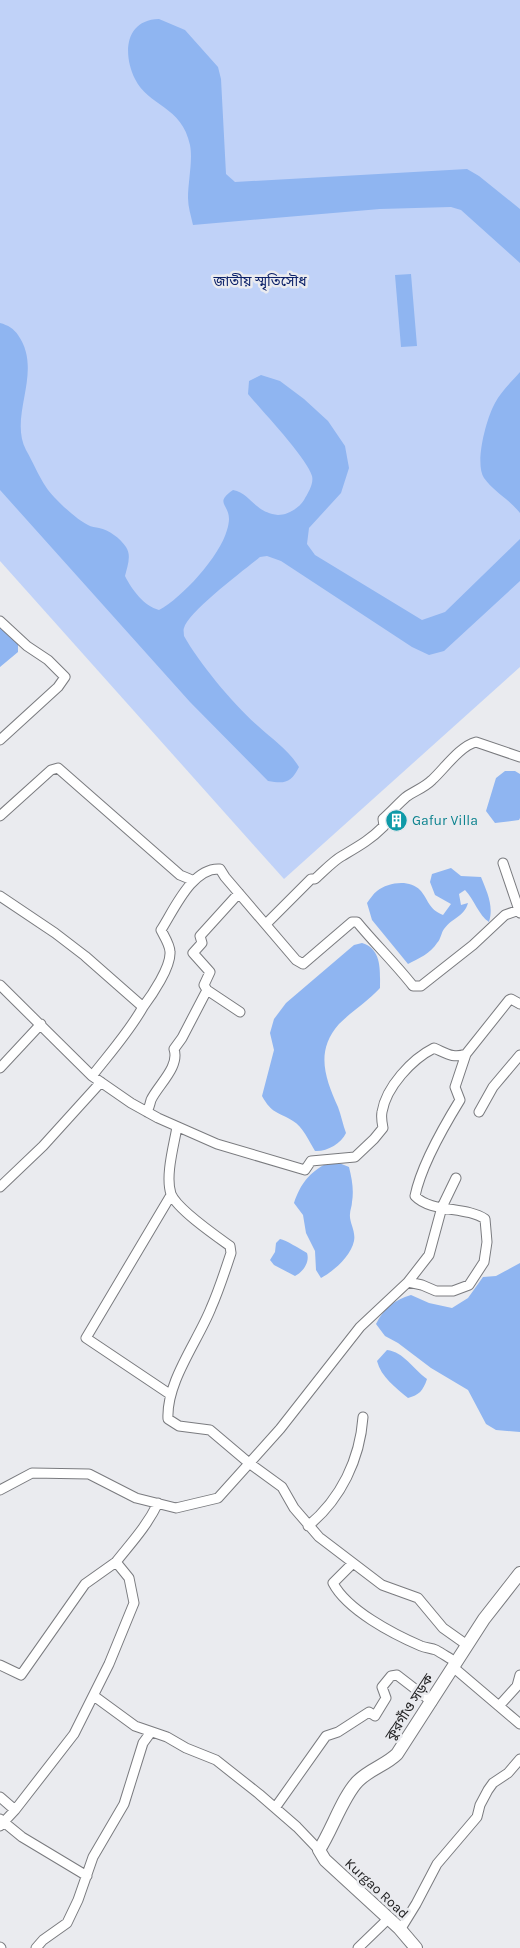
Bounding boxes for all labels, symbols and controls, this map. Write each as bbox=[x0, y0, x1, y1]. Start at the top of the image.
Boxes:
park label: জাতীয় স্মৃতিসৌধ bbox=[212, 273, 307, 291]
building icon: Gafur Villa bbox=[384, 808, 408, 832]
place label: Gafur Villa bbox=[412, 812, 478, 829]
street label: কুরগাঁও সড়ক bbox=[380, 1670, 438, 1745]
street label: Kurgao Road bbox=[341, 1855, 412, 1922]

